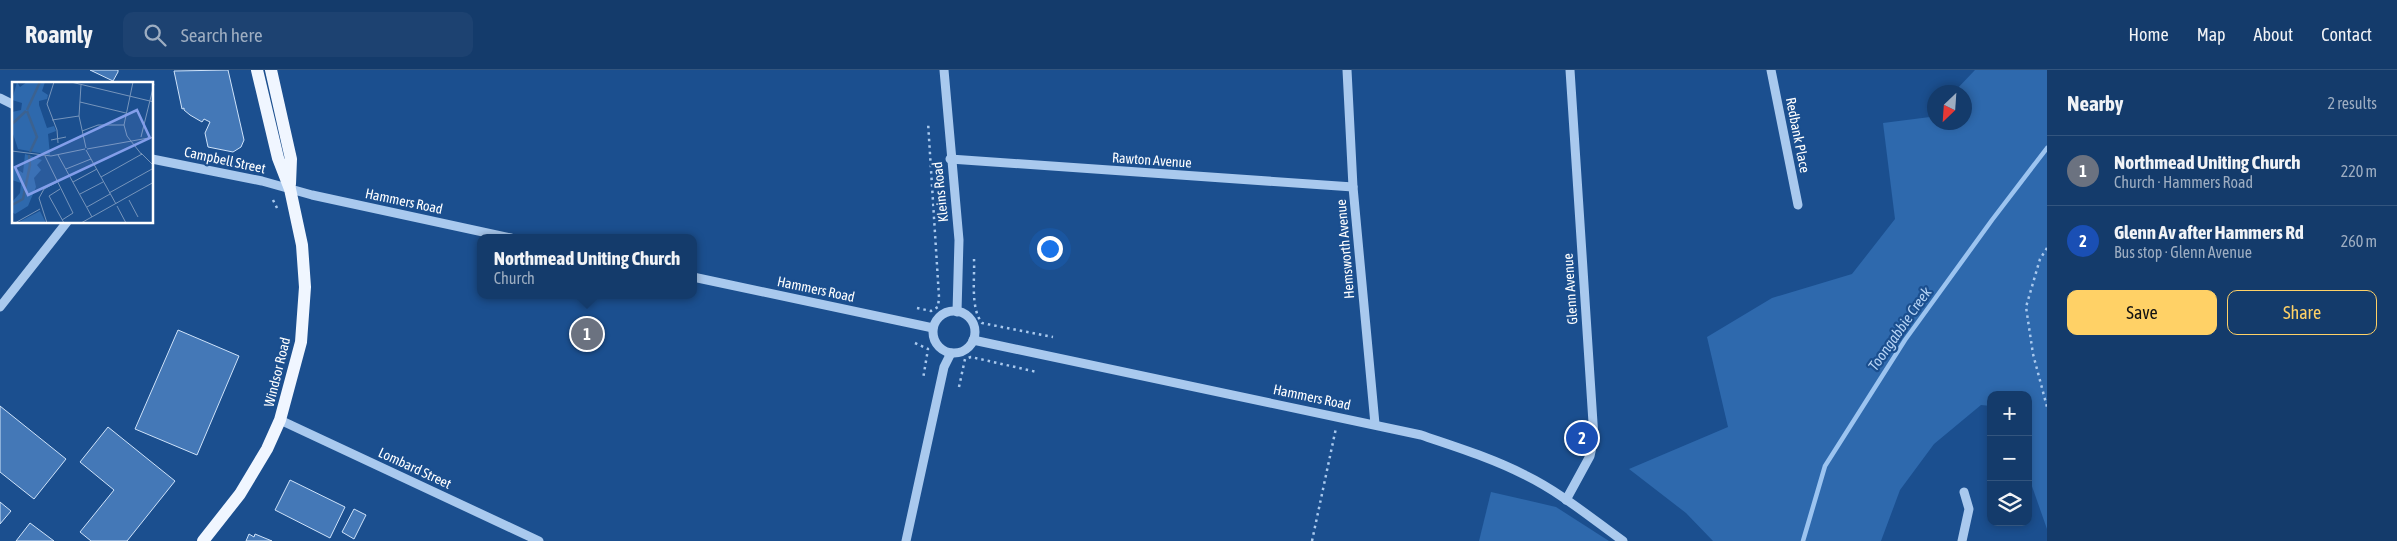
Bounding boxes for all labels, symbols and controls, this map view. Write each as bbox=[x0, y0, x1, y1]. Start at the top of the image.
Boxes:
search box bbox=[123, 12, 473, 57]
text: Roamly bbox=[25, 21, 93, 48]
icon: search bbox=[141, 21, 169, 49]
text: Search here bbox=[181, 24, 263, 46]
text: Home bbox=[2129, 24, 2169, 45]
text: Map bbox=[2197, 24, 2226, 45]
text: About bbox=[2254, 24, 2293, 45]
text: Contact bbox=[2321, 24, 2372, 45]
inset map bbox=[12, 82, 154, 224]
north arrow bbox=[1927, 85, 1972, 130]
text: Nearby bbox=[2067, 91, 2123, 115]
text: 2 results bbox=[2327, 94, 2377, 112]
street label: Redbank Place bbox=[1783, 96, 1813, 174]
street label: Campbell Street bbox=[183, 144, 267, 176]
street label: Rawton Avenue bbox=[1112, 149, 1192, 171]
text: Northmead Uniting Church bbox=[2114, 151, 2300, 173]
street label: Kleins Road bbox=[929, 161, 951, 223]
text: 1 bbox=[2079, 162, 2087, 180]
text: 220 m bbox=[2341, 162, 2377, 180]
text: Church · Hammers Road bbox=[2114, 173, 2253, 191]
street label: Hammers Road bbox=[364, 185, 444, 217]
street label: Hemsworth Avenue bbox=[1333, 199, 1357, 299]
text: Glenn Av after Hammers Rd bbox=[2114, 221, 2304, 243]
text: 2 bbox=[2079, 232, 2087, 250]
text: 260 m bbox=[2341, 232, 2377, 250]
popup bbox=[477, 234, 697, 299]
your location bbox=[1037, 236, 1063, 262]
text: Bus stop · Glenn Avenue bbox=[2114, 243, 2252, 261]
text: Northmead Uniting Church bbox=[494, 247, 680, 269]
street label: Glenn Avenue bbox=[1560, 253, 1580, 325]
text: Church bbox=[494, 269, 535, 287]
street label: Hammers Road bbox=[776, 273, 856, 305]
water label: Toongabbie Creek bbox=[1865, 283, 1935, 374]
button: Save bbox=[2067, 290, 2217, 335]
button: Share bbox=[2227, 290, 2377, 335]
pin: 1 bbox=[571, 315, 603, 353]
street label: Windsor Road bbox=[261, 336, 293, 408]
street label: Hammers Road bbox=[1272, 381, 1352, 413]
map controls bbox=[1987, 391, 2032, 526]
button: + bbox=[1987, 391, 2032, 436]
pin: 2 bbox=[1566, 419, 1598, 457]
button: − bbox=[1987, 436, 2032, 481]
street label: Lombard Street bbox=[376, 444, 454, 492]
button: layers bbox=[1987, 481, 2032, 526]

